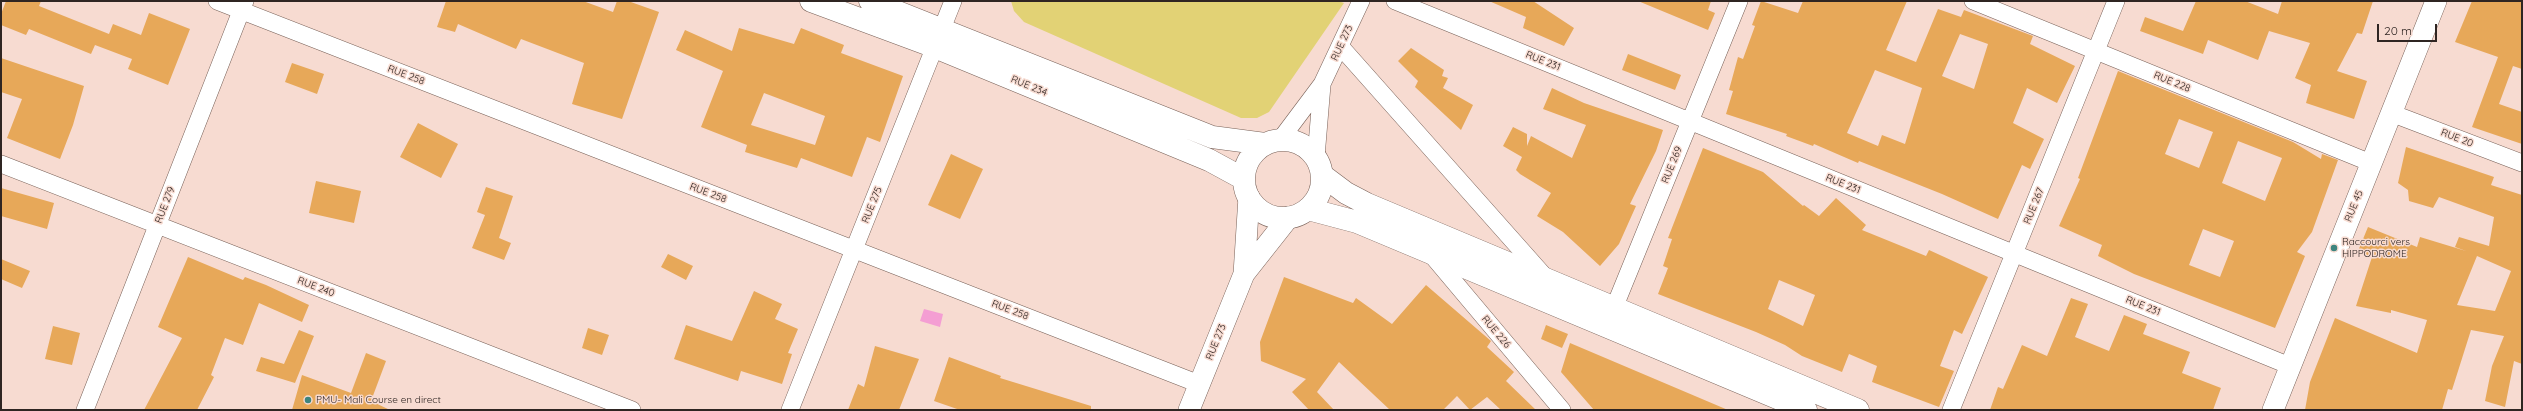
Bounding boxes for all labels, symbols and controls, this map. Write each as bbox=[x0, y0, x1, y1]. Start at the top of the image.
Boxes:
scale bar bbox=[2379, 16, 2439, 42]
street label: RUE 273 bbox=[1329, 23, 1355, 63]
text: 20 m bbox=[2384, 23, 2412, 38]
street label: RUE 231 bbox=[1524, 49, 1562, 73]
street label: RUE 258 bbox=[386, 62, 426, 88]
street label: RUE 228 bbox=[2152, 69, 2192, 95]
street label: RUE 234 bbox=[1009, 73, 1049, 99]
street label: RUE 20 bbox=[2439, 126, 2475, 150]
street label: RUE 269 bbox=[1659, 145, 1685, 185]
street label: RUE 231 bbox=[1824, 172, 1862, 196]
street label: RUE 258 bbox=[688, 180, 728, 206]
street label: RUE 279 bbox=[153, 185, 177, 225]
street label: RUE 275 bbox=[859, 185, 885, 225]
street label: RUE 267 bbox=[2021, 186, 2047, 226]
street label: RUE 45 bbox=[2342, 188, 2366, 224]
place label: Raccourci vers HIPPODROME bbox=[2342, 236, 2410, 260]
marker: Raccourci vers HIPPODROME bbox=[2329, 243, 2339, 253]
street label: RUE 240 bbox=[296, 274, 336, 300]
street label: RUE 231 bbox=[2124, 294, 2162, 318]
street label: RUE 258 bbox=[990, 297, 1030, 323]
street label: RUE 226 bbox=[1479, 313, 1513, 351]
street label: RUE 273 bbox=[1203, 322, 1229, 362]
place label: PMU- Mali Course en direct bbox=[316, 394, 441, 406]
marker: PMU- Mali Course en direct bbox=[303, 395, 313, 405]

